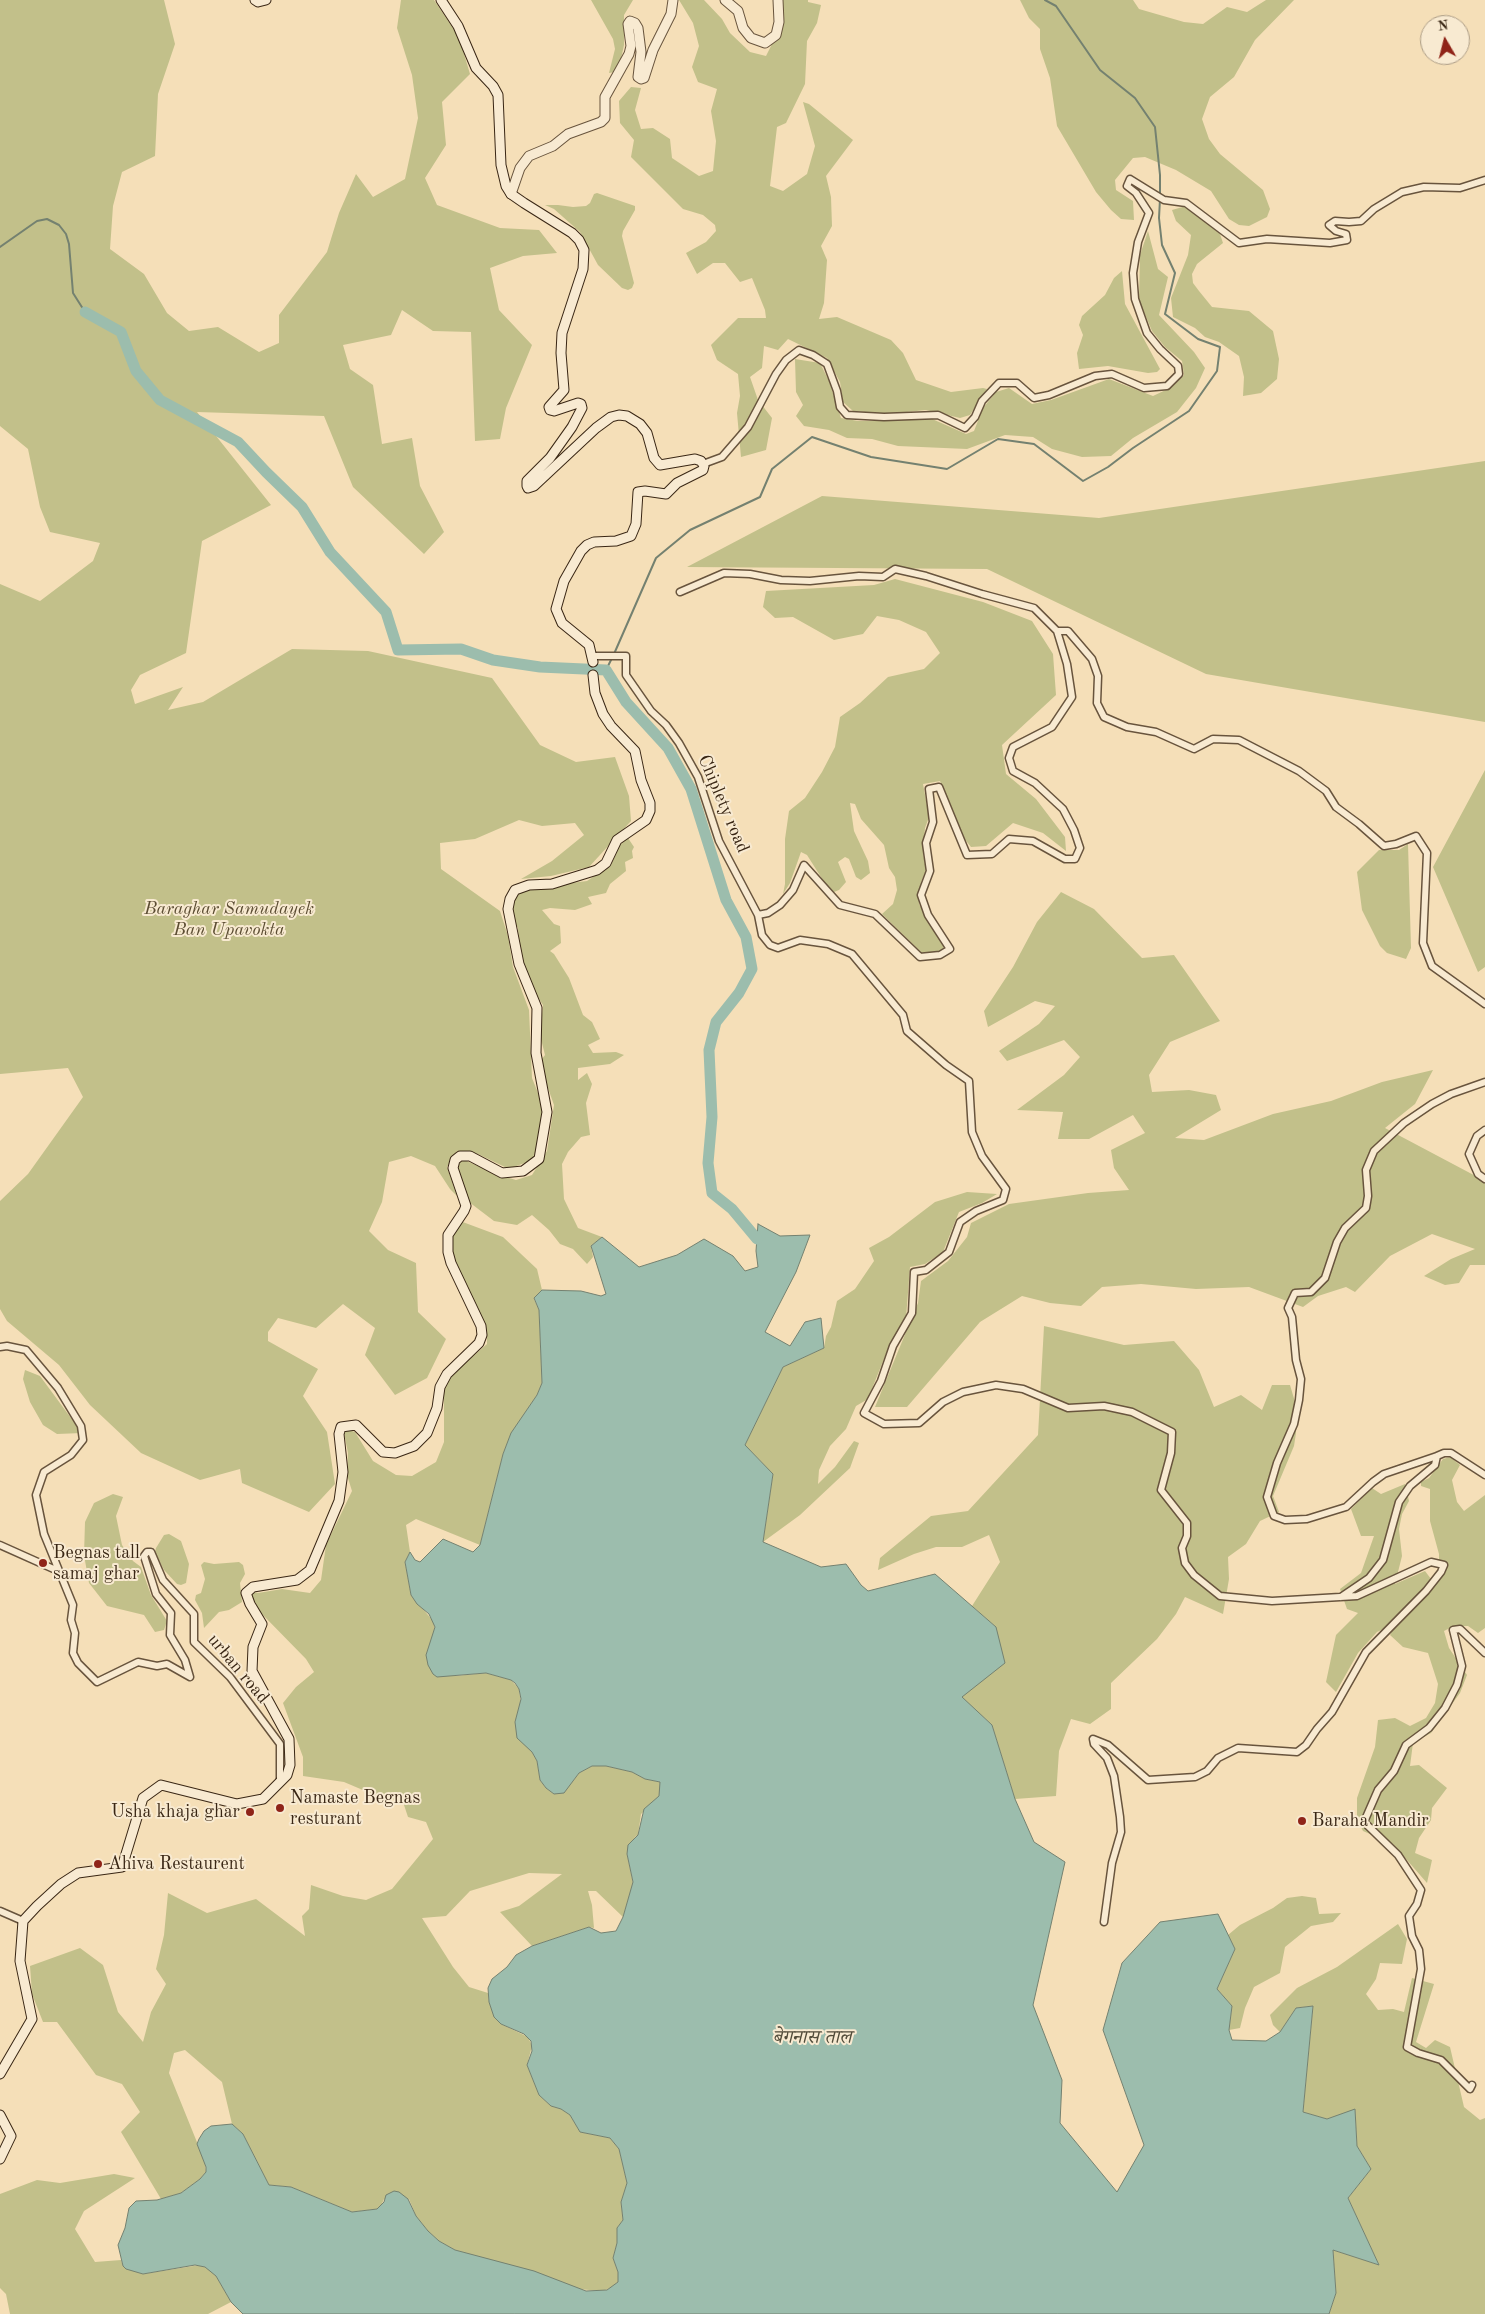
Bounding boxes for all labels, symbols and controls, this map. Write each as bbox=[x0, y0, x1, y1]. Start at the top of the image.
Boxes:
north arrow bbox=[1420, 15, 1470, 65]
text: N bbox=[1437, 18, 1449, 34]
street label: Chiplety road bbox=[693, 752, 753, 856]
park label: Baraghar Samudayek Ban Upavokta bbox=[144, 898, 314, 941]
place label: Begnas tall samaj ghar bbox=[53, 1542, 140, 1585]
marker: Begnas tall samaj ghar bbox=[37, 1557, 49, 1569]
street label: urban road bbox=[203, 1630, 273, 1708]
place label: Namaste Begnas resturant bbox=[290, 1787, 420, 1830]
place label: Usha khaja ghar bbox=[111, 1801, 240, 1823]
marker: Namaste Begnas resturant bbox=[274, 1802, 286, 1814]
marker: Usha khaja ghar bbox=[244, 1806, 256, 1818]
place label: Baraha Mandir bbox=[1312, 1810, 1429, 1832]
marker: Baraha Mandir bbox=[1296, 1815, 1308, 1827]
place label: Ahiva Restaurent bbox=[108, 1853, 245, 1875]
marker: Ahiva Restaurent bbox=[92, 1858, 104, 1870]
water label: बेगनास ताल bbox=[772, 2027, 852, 2049]

